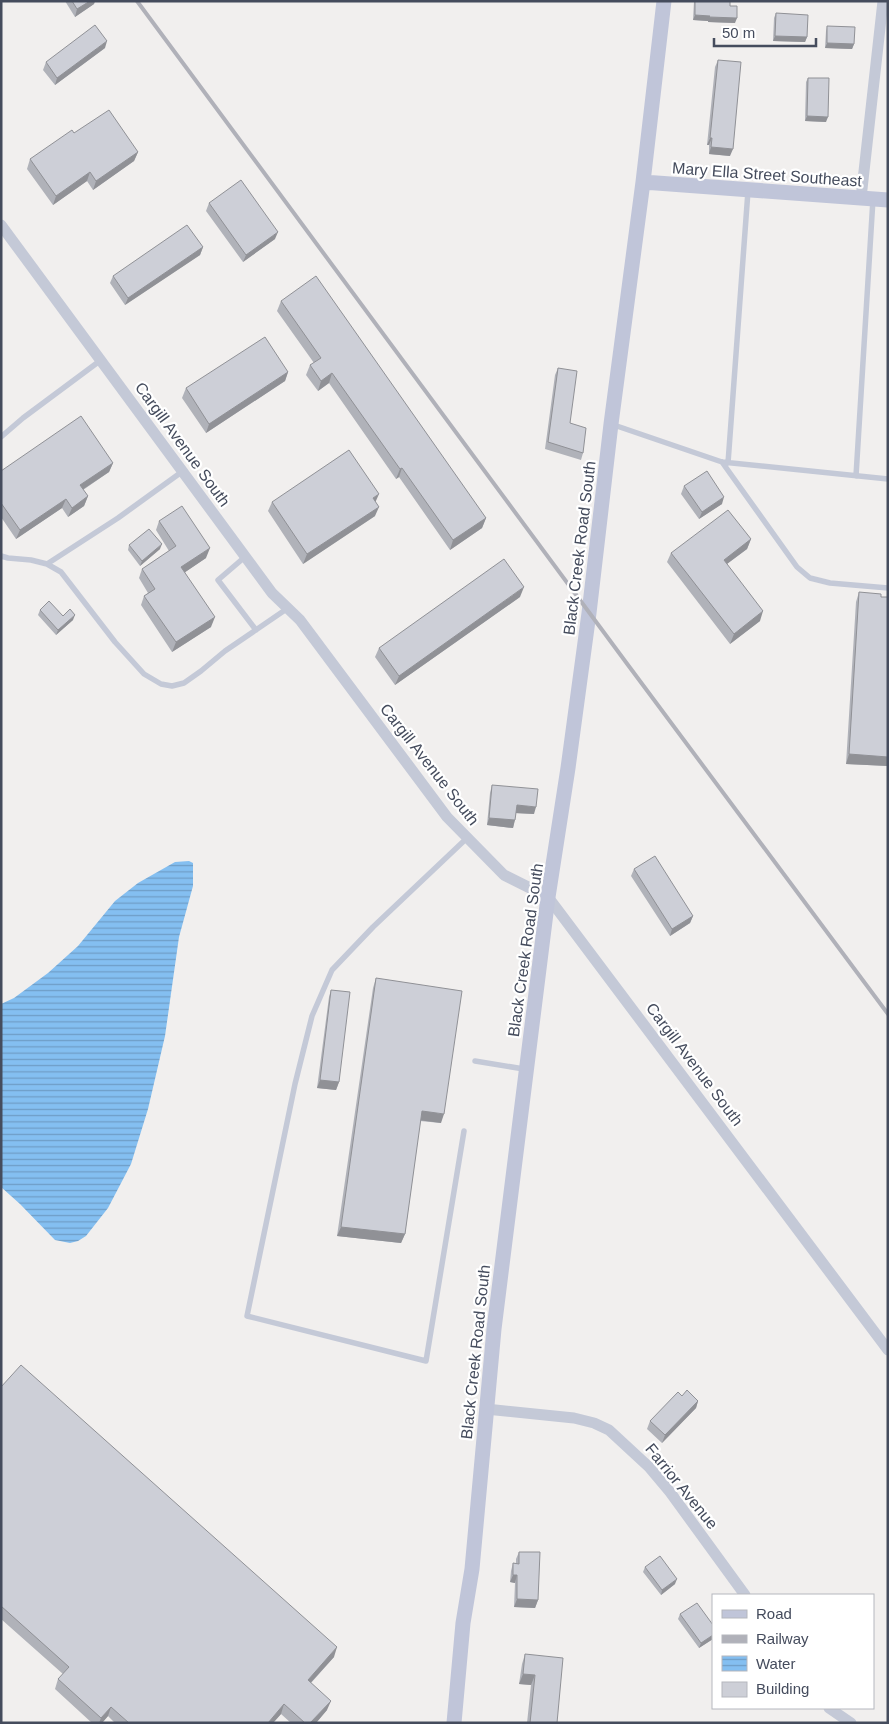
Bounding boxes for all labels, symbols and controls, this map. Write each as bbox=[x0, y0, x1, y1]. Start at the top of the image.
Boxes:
scale bar bbox=[714, 15, 816, 47]
text: 50 m bbox=[722, 24, 755, 41]
street label: Mary Ella Street Southeast bbox=[671, 159, 863, 190]
street label: Cargill Avenue South bbox=[132, 379, 233, 510]
street label: Black Creek Road South bbox=[560, 460, 599, 636]
street label: Cargill Avenue South bbox=[377, 700, 482, 828]
street label: Black Creek Road South bbox=[505, 862, 546, 1038]
street label: Cargill Avenue South bbox=[643, 1000, 746, 1129]
street label: Black Creek Road South bbox=[458, 1264, 493, 1440]
street label: Farrior Avenue bbox=[642, 1440, 721, 1532]
legend bbox=[712, 1594, 874, 1709]
text: Road bbox=[756, 1605, 792, 1622]
text: Railway bbox=[756, 1630, 809, 1647]
text: Water bbox=[756, 1655, 795, 1672]
text: Building bbox=[756, 1680, 809, 1697]

